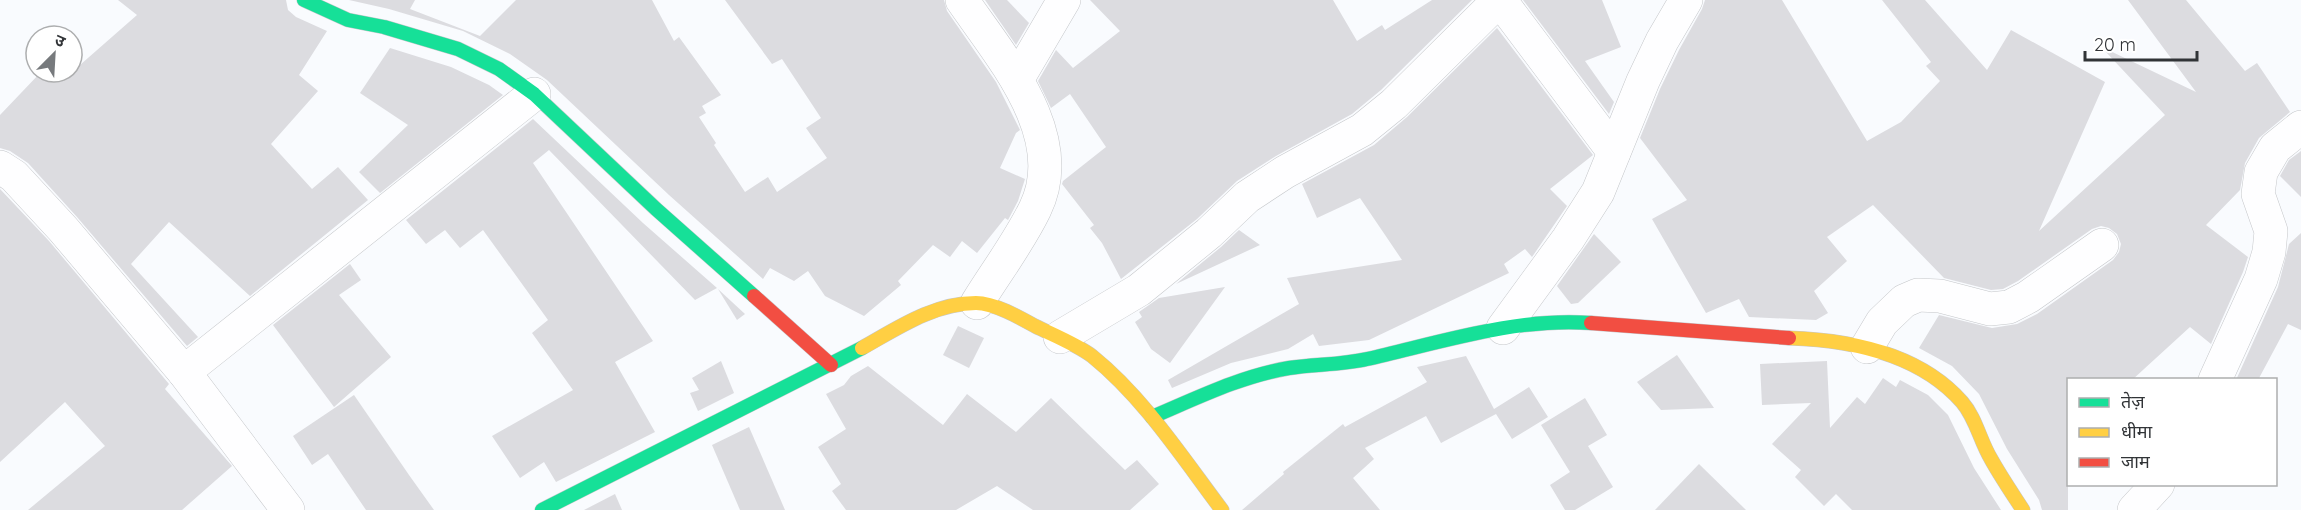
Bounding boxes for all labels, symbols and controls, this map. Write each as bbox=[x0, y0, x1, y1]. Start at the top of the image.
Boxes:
north arrow bbox=[24, 24, 84, 84]
scale bar bbox=[2085, 24, 2198, 62]
text: उ bbox=[52, 29, 69, 52]
text: 20 m bbox=[2094, 33, 2136, 56]
legend bbox=[2067, 378, 2277, 486]
text: तेज़ bbox=[2121, 390, 2145, 413]
text: धीमा bbox=[2121, 420, 2152, 443]
text: जाम bbox=[2121, 450, 2151, 473]

